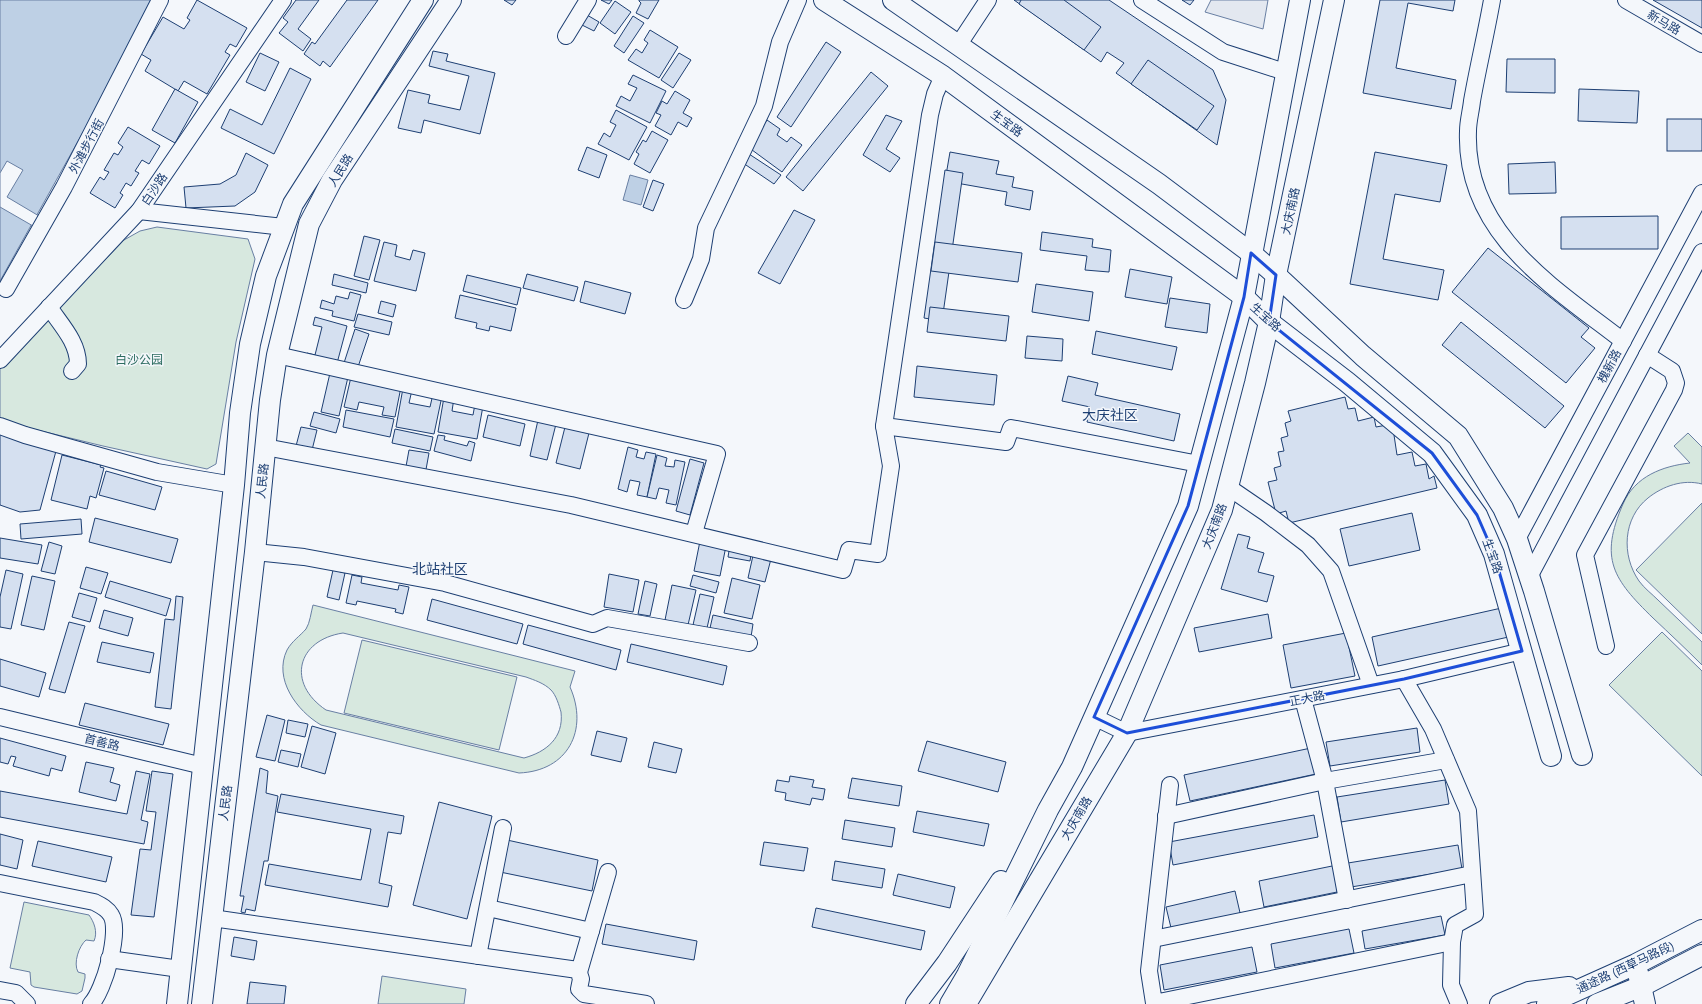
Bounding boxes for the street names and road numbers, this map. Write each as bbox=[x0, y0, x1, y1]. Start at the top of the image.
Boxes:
street label: 新马路 bbox=[1645, 7, 1683, 37]
street label: 生宝路 bbox=[988, 106, 1026, 140]
street label: 外滩步行街 bbox=[65, 116, 107, 176]
street label: 人民路 bbox=[324, 151, 356, 189]
street label: 白沙路 bbox=[138, 170, 170, 208]
street label: 大庆南路 bbox=[1278, 186, 1302, 236]
street label: 生宝路 bbox=[1248, 299, 1284, 335]
street label: 槐新路 bbox=[1594, 347, 1624, 385]
street label: 人民路 bbox=[253, 462, 271, 500]
street label: 大庆南路 bbox=[1198, 501, 1230, 551]
street label: 生宝路 bbox=[1480, 537, 1506, 575]
street label: 正大路 bbox=[1288, 687, 1326, 709]
street label: 首善路 bbox=[83, 730, 121, 754]
street label: 人民路 bbox=[215, 784, 235, 822]
street label: 大庆南路 bbox=[1057, 794, 1095, 842]
street label: 通途路 (西草马路段) bbox=[1574, 938, 1676, 996]

